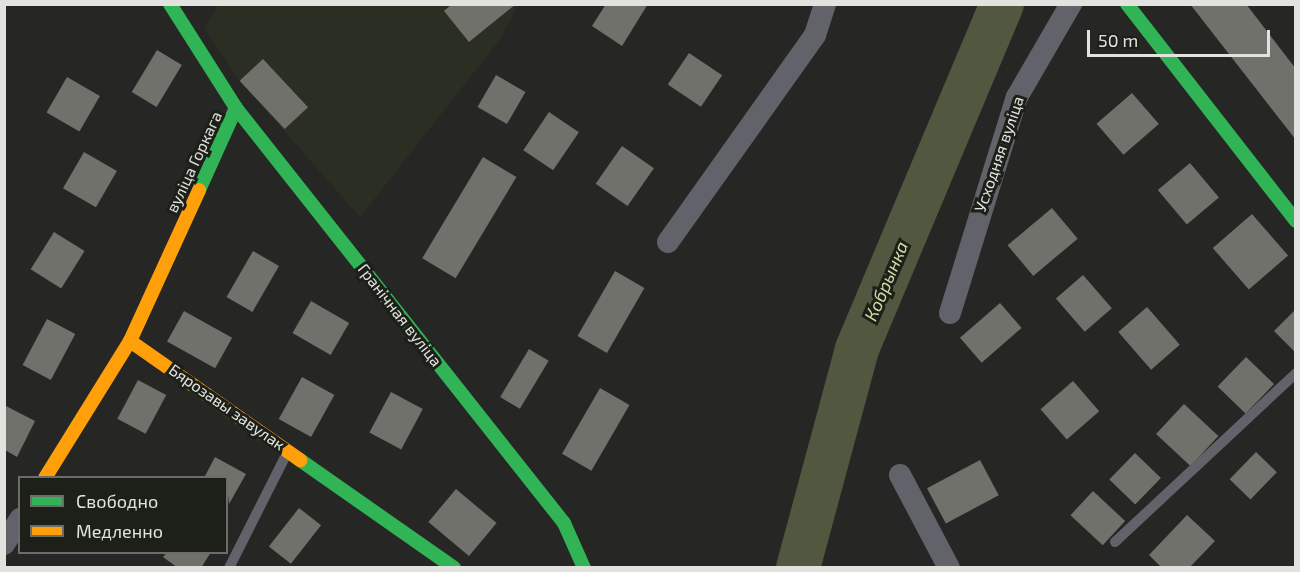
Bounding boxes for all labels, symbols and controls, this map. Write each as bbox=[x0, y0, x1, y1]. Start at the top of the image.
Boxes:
scale bar bbox=[1090, 18, 1273, 56]
text: 50 m bbox=[1098, 29, 1138, 51]
street label: Усходняя вуліца bbox=[970, 94, 1028, 214]
street label: вуліца Горкага bbox=[162, 108, 226, 216]
water label: Кобрынка bbox=[860, 238, 912, 324]
street label: Гранічная вуліца bbox=[354, 260, 446, 370]
street label: Бярозавы завулак bbox=[165, 360, 289, 454]
legend bbox=[18, 476, 228, 554]
text: Свободно bbox=[76, 490, 158, 512]
text: Медленно bbox=[76, 520, 163, 542]

